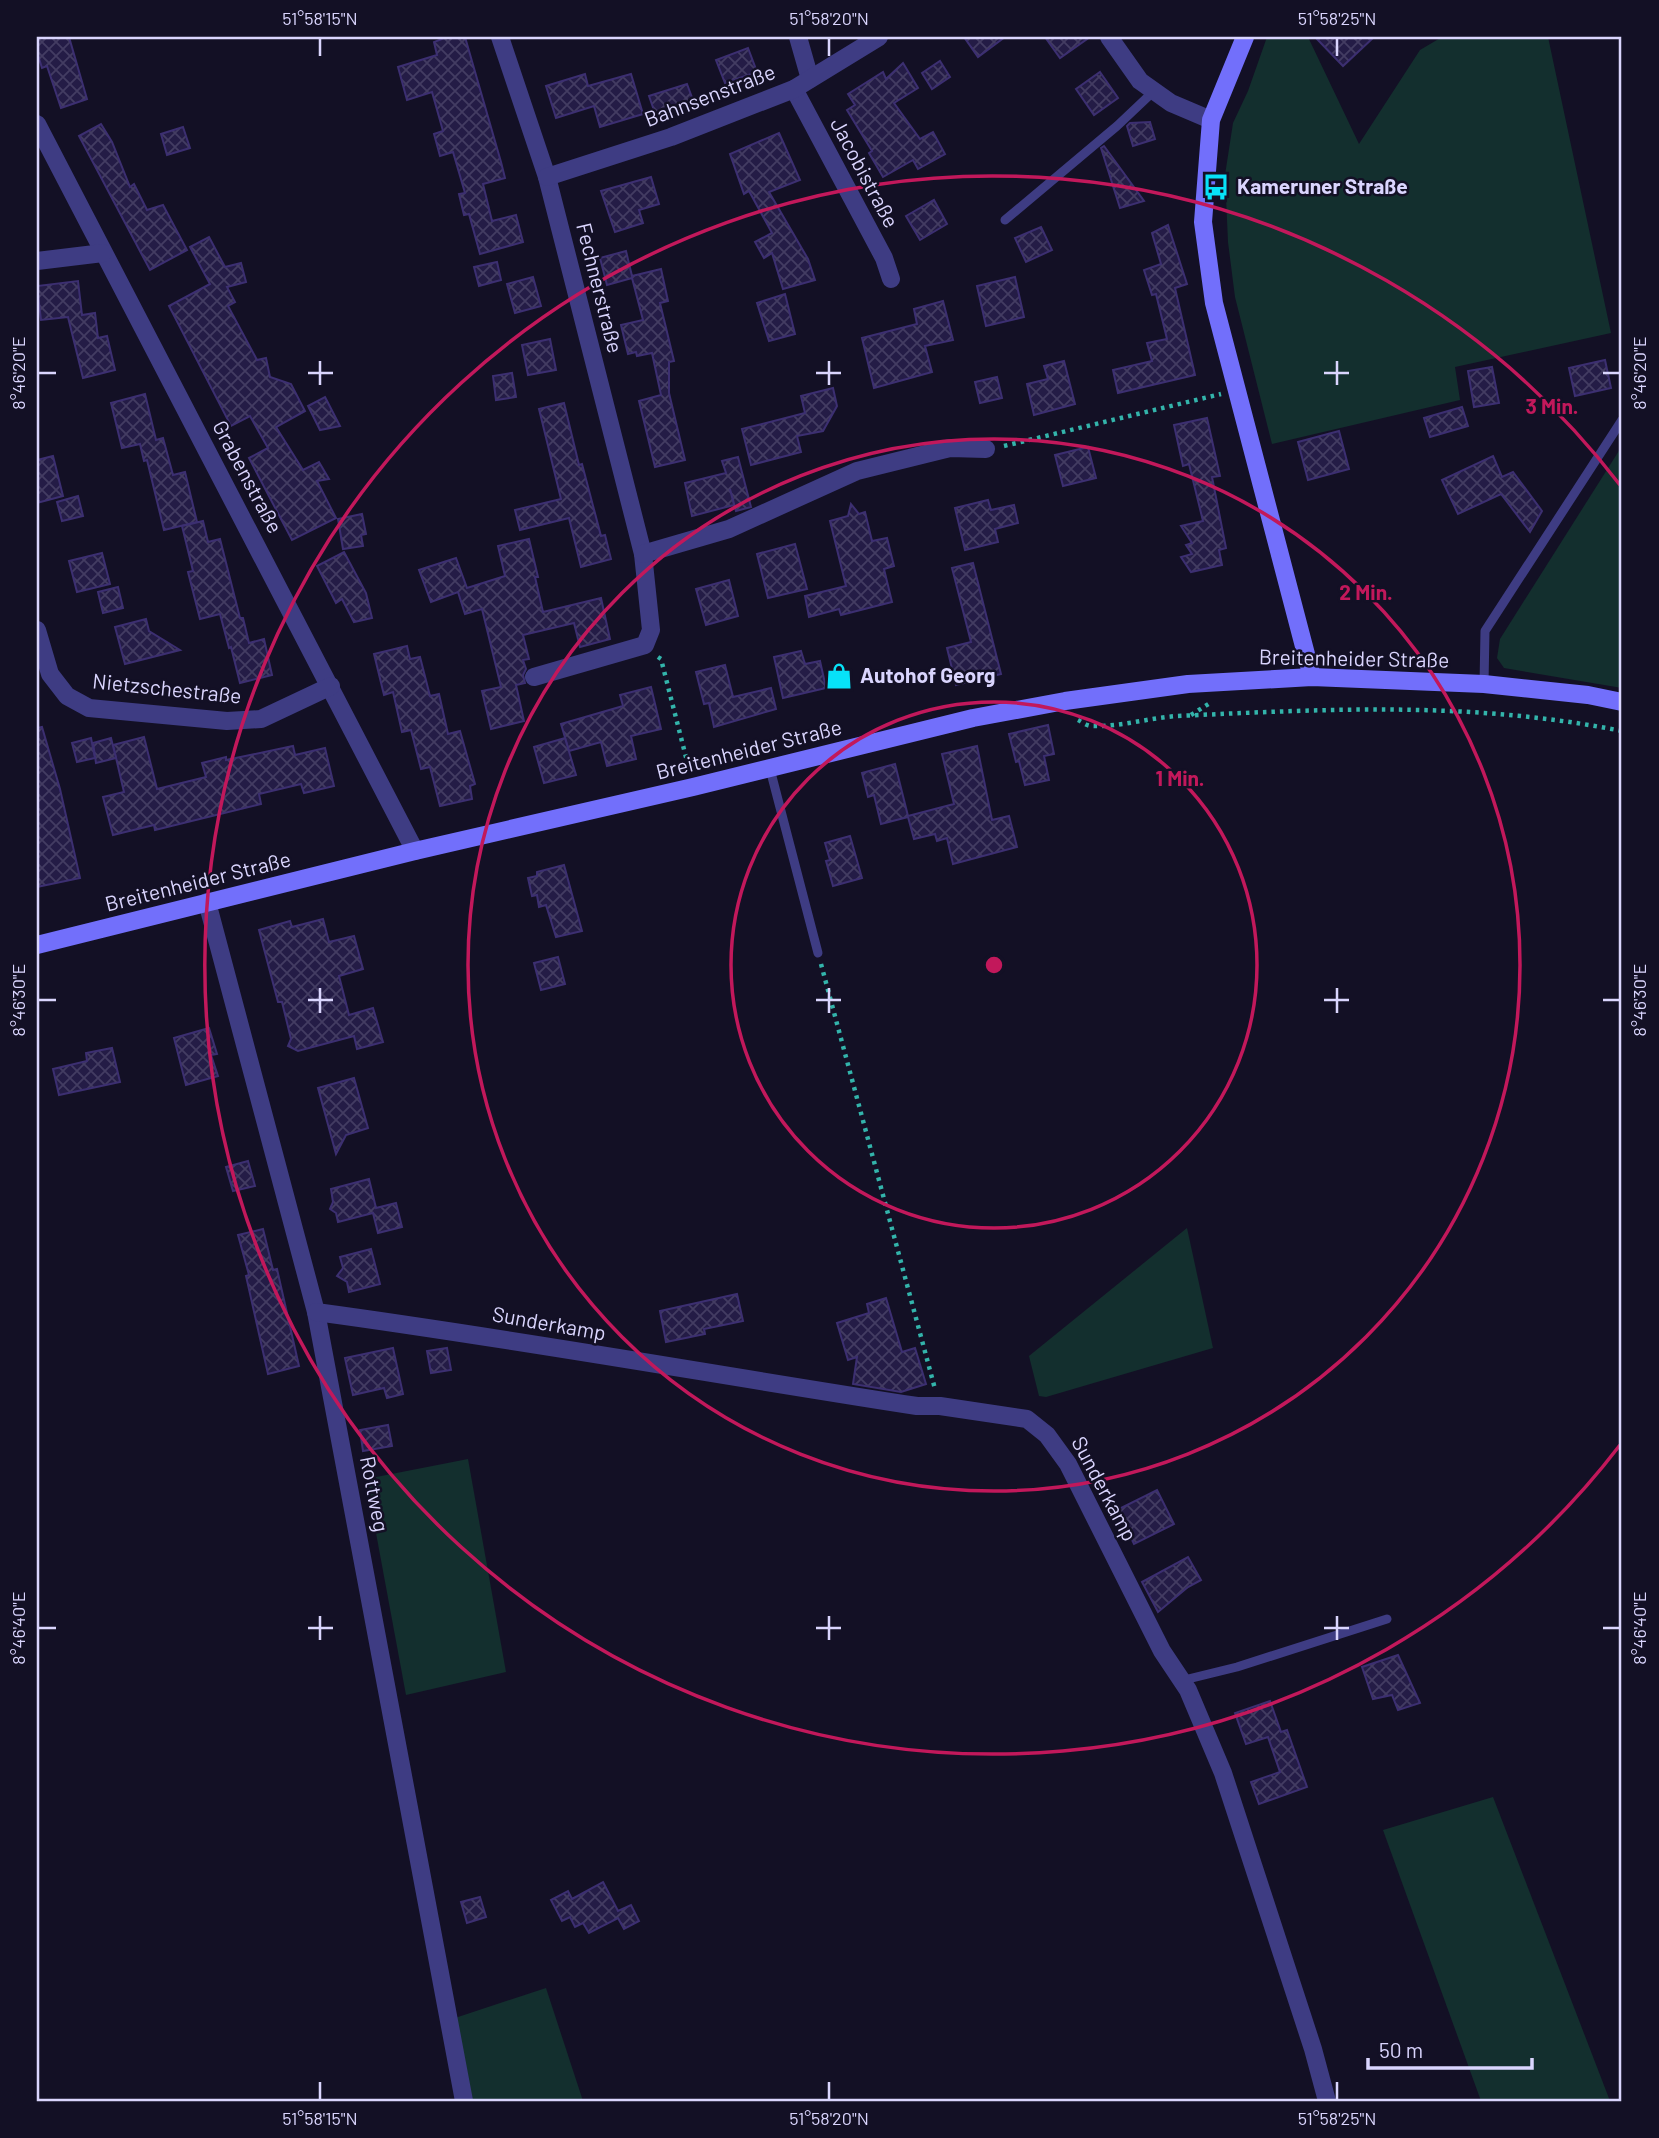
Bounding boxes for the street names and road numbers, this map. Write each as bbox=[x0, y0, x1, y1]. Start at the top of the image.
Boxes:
street label: Bahnsenstraße bbox=[641, 58, 778, 131]
street label: Jacobistraße bbox=[826, 113, 905, 232]
street label: Fechnerstraße bbox=[572, 220, 629, 355]
street label: Grabenstraße bbox=[208, 416, 288, 537]
street label: Breitenheider Straße bbox=[1259, 643, 1449, 672]
street label: Nietzschestraße bbox=[91, 667, 243, 708]
street label: Breitenheider Straße bbox=[653, 713, 844, 784]
street label: Breitenheider Straße bbox=[102, 845, 293, 916]
street label: Sunderkamp bbox=[490, 1300, 608, 1345]
street label: Sunderkamp bbox=[1067, 1432, 1143, 1545]
street label: Rottweg bbox=[356, 1454, 395, 1534]

